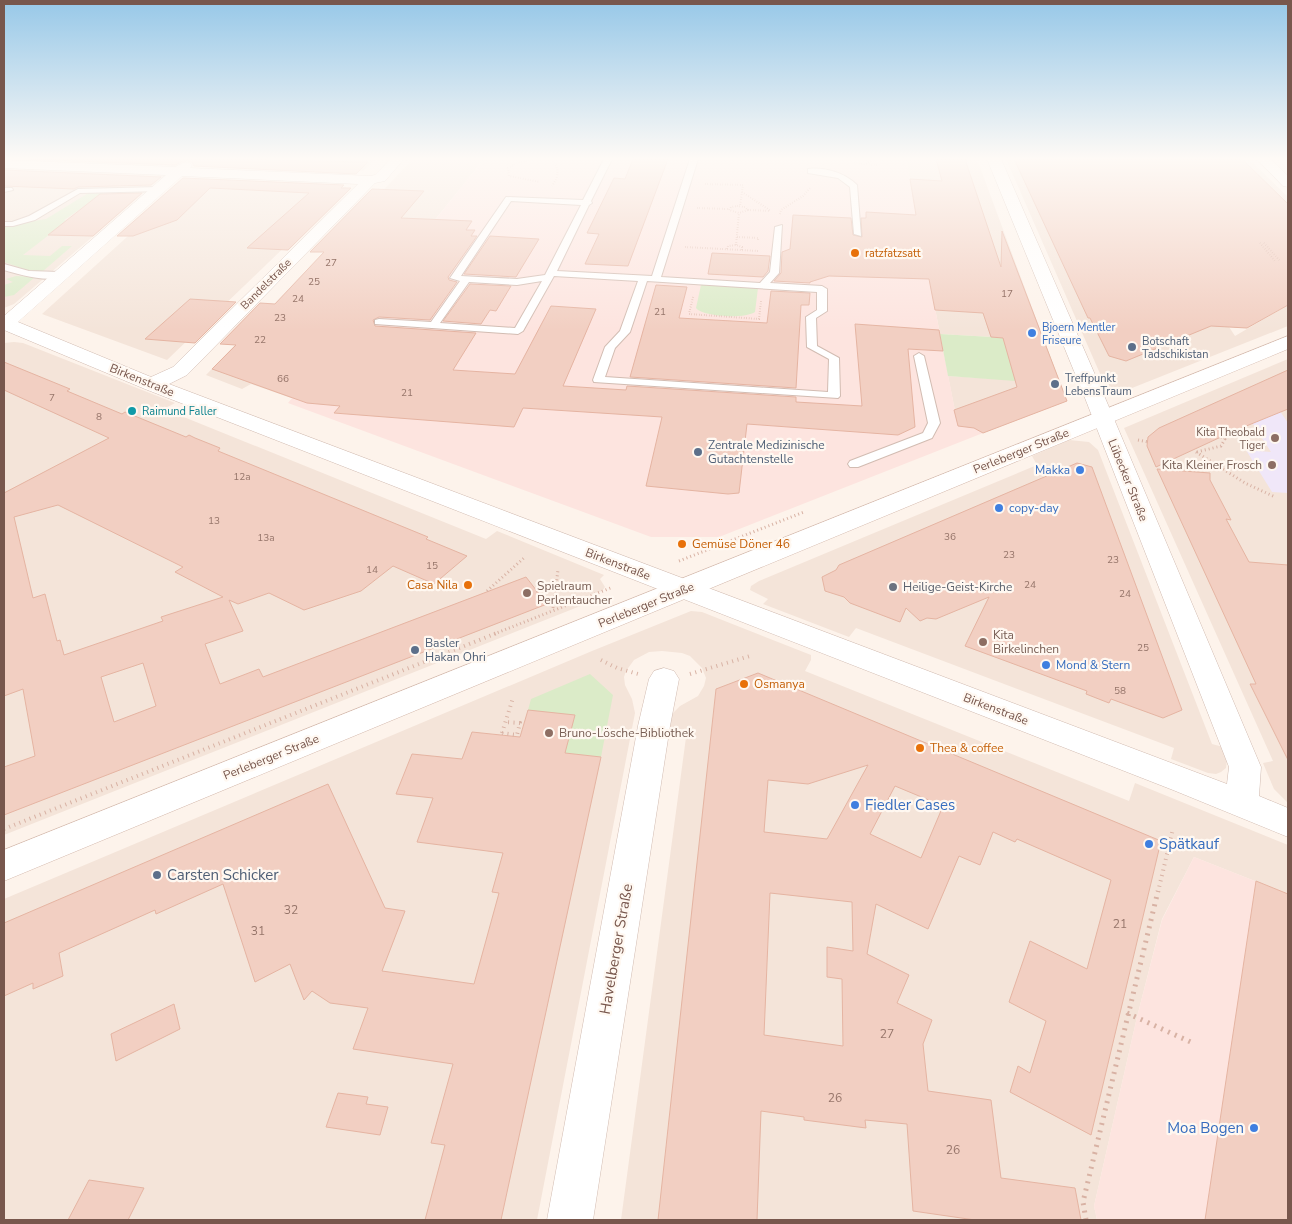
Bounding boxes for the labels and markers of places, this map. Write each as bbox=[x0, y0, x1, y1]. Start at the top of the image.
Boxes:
place label: ratzfatzsatt bbox=[865, 246, 921, 261]
marker: ratzfatzsatt bbox=[849, 247, 861, 259]
place label: Bjoern Mentler Friseure bbox=[1042, 320, 1115, 348]
marker: Bjoern Mentler Friseure bbox=[1026, 327, 1038, 339]
place label: Botschaft Tadschikistan bbox=[1142, 334, 1208, 362]
marker: Botschaft Tadschikistan bbox=[1126, 341, 1138, 353]
place label: Treffpunkt LebensTraum bbox=[1065, 371, 1132, 399]
marker: Treffpunkt LebensTraum bbox=[1049, 378, 1061, 390]
place label: Raimund Faller bbox=[142, 404, 217, 419]
marker: Raimund Faller bbox=[126, 405, 138, 417]
place label: Kita Theobald Tiger bbox=[1196, 425, 1265, 453]
marker: Kita Theobald Tiger bbox=[1269, 432, 1281, 444]
place label: Zentrale Medizinische Gutachtenstelle bbox=[708, 437, 825, 467]
marker: Zentrale Medizinische Gutachtenstelle bbox=[692, 446, 704, 458]
place label: Kita Kleiner Frosch bbox=[1162, 457, 1262, 473]
marker: Kita Kleiner Frosch bbox=[1266, 459, 1278, 471]
place label: Makka bbox=[1035, 462, 1070, 478]
marker: Makka bbox=[1074, 464, 1086, 476]
place label: copy-day bbox=[1009, 500, 1060, 516]
marker: copy-day bbox=[993, 502, 1005, 514]
place label: Gemüse Döner 46 bbox=[692, 536, 790, 552]
marker: Gemüse Döner 46 bbox=[676, 538, 688, 550]
place label: Casa Nila bbox=[407, 577, 458, 593]
place label: Spielraum Perlentaucher bbox=[537, 578, 613, 608]
marker: Casa Nila bbox=[462, 579, 474, 591]
place label: Heilige-Geist-Kirche bbox=[903, 579, 1012, 595]
marker: Heilige-Geist-Kirche bbox=[887, 581, 899, 593]
marker: Spielraum Perlentaucher bbox=[521, 587, 533, 599]
place label: Kita Birkelinchen bbox=[993, 627, 1059, 657]
place label: Basler Hakan Ohri bbox=[425, 635, 486, 665]
marker: Kita Birkelinchen bbox=[977, 636, 989, 648]
marker: Basler Hakan Ohri bbox=[409, 644, 421, 656]
place label: Mond & Stern bbox=[1056, 657, 1130, 673]
marker: Mond & Stern bbox=[1040, 659, 1052, 671]
place label: Osmanya bbox=[754, 676, 805, 692]
marker: Osmanya bbox=[738, 678, 750, 690]
place label: Bruno-Lösche-Bibliothek bbox=[559, 725, 695, 741]
marker: Bruno-Lösche-Bibliothek bbox=[543, 727, 555, 739]
place label: Thea & coffee bbox=[930, 740, 1004, 756]
marker: Thea & coffee bbox=[914, 742, 926, 754]
place label: Fiedler Cases bbox=[865, 795, 955, 815]
marker: Fiedler Cases bbox=[849, 799, 861, 811]
place label: Spätkauf bbox=[1159, 834, 1220, 854]
marker: Spätkauf bbox=[1143, 838, 1155, 850]
place label: Carsten Schicker bbox=[167, 865, 279, 885]
marker: Carsten Schicker bbox=[151, 869, 163, 881]
place label: Moa Bogen bbox=[1167, 1118, 1244, 1138]
marker: Moa Bogen bbox=[1248, 1122, 1260, 1134]

